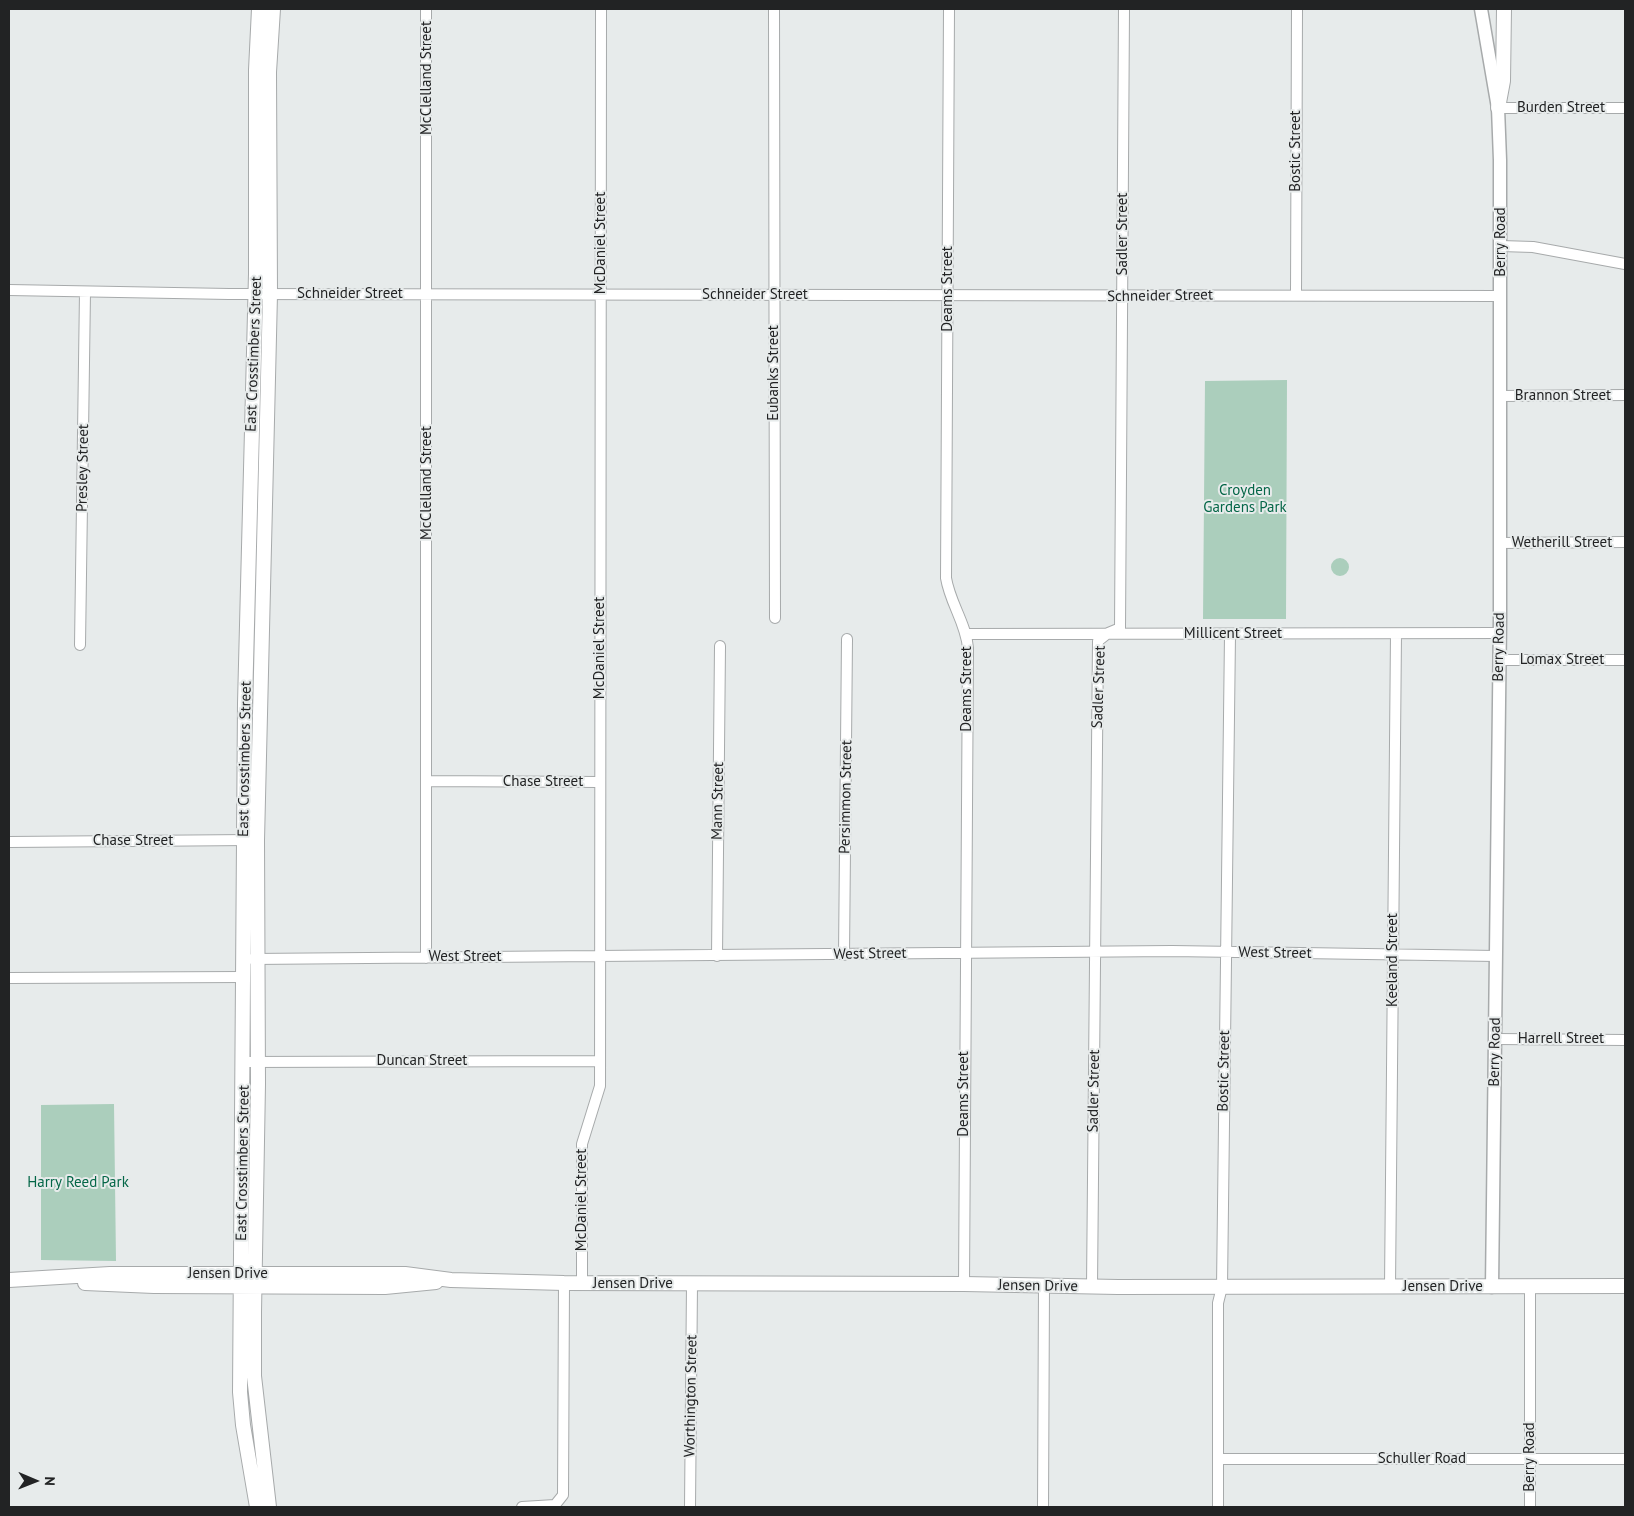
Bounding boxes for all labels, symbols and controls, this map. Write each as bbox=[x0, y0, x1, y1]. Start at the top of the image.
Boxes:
street label: McClelland Street bbox=[418, 21, 436, 135]
street label: Burden Street bbox=[1517, 99, 1605, 117]
street label: Bostic Street bbox=[1287, 110, 1305, 192]
street label: McDaniel Street bbox=[592, 192, 610, 294]
street label: Sadler Street bbox=[1114, 193, 1132, 275]
street label: Berry Road bbox=[1492, 207, 1510, 277]
street label: Deams Street bbox=[939, 246, 957, 332]
street label: East Crosstimbers Street bbox=[242, 276, 266, 432]
street label: Schneider Street bbox=[297, 285, 403, 303]
street label: Schneider Street bbox=[702, 286, 808, 304]
street label: Schneider Street bbox=[1107, 286, 1213, 306]
street label: Eubanks Street bbox=[765, 325, 783, 421]
street label: Brannon Street bbox=[1515, 387, 1611, 405]
street label: Presley Street bbox=[73, 424, 93, 512]
street label: McClelland Street bbox=[418, 426, 436, 540]
park label: Croyden Gardens Park bbox=[1203, 482, 1287, 517]
street label: Wetherill Street bbox=[1512, 534, 1612, 552]
street label: McDaniel Street bbox=[591, 597, 609, 699]
street label: Berry Road bbox=[1489, 612, 1509, 682]
street label: Millicent Street bbox=[1184, 625, 1282, 643]
street label: Sadler Street bbox=[1089, 645, 1109, 729]
street label: Deams Street bbox=[958, 646, 976, 732]
street label: Lomax Street bbox=[1520, 651, 1604, 669]
street label: East Crosstimbers Street bbox=[235, 681, 255, 837]
street label: Persimmon Street bbox=[836, 740, 856, 854]
street label: Mann Street bbox=[708, 762, 728, 840]
street label: Chase Street bbox=[503, 773, 583, 791]
street label: Chase Street bbox=[93, 832, 173, 850]
street label: Keeland Street bbox=[1384, 913, 1402, 1007]
street label: West Street bbox=[1238, 943, 1312, 963]
street label: West Street bbox=[833, 944, 907, 964]
street label: West Street bbox=[428, 948, 502, 966]
street label: Berry Road bbox=[1485, 1017, 1505, 1087]
street label: Bostic Street bbox=[1214, 1030, 1234, 1112]
street label: Harrell Street bbox=[1518, 1030, 1604, 1048]
street label: Sadler Street bbox=[1084, 1049, 1104, 1133]
street label: Deams Street bbox=[955, 1051, 973, 1137]
street label: Duncan Street bbox=[377, 1052, 467, 1070]
street label: East Crosstimbers Street bbox=[233, 1085, 253, 1241]
street label: McDaniel Street bbox=[573, 1149, 591, 1251]
park label: Harry Reed Park bbox=[27, 1174, 129, 1192]
street label: Jensen Drive bbox=[188, 1265, 268, 1283]
street label: Jensen Drive bbox=[593, 1275, 673, 1293]
street label: Jensen Drive bbox=[998, 1276, 1078, 1296]
street label: Jensen Drive bbox=[1403, 1278, 1483, 1296]
street label: Worthington Street bbox=[681, 1335, 701, 1457]
street label: Berry Road bbox=[1521, 1422, 1539, 1492]
street label: Schuller Road bbox=[1378, 1450, 1466, 1468]
north arrow bbox=[10, 1456, 60, 1506]
text: N bbox=[41, 1476, 59, 1486]

